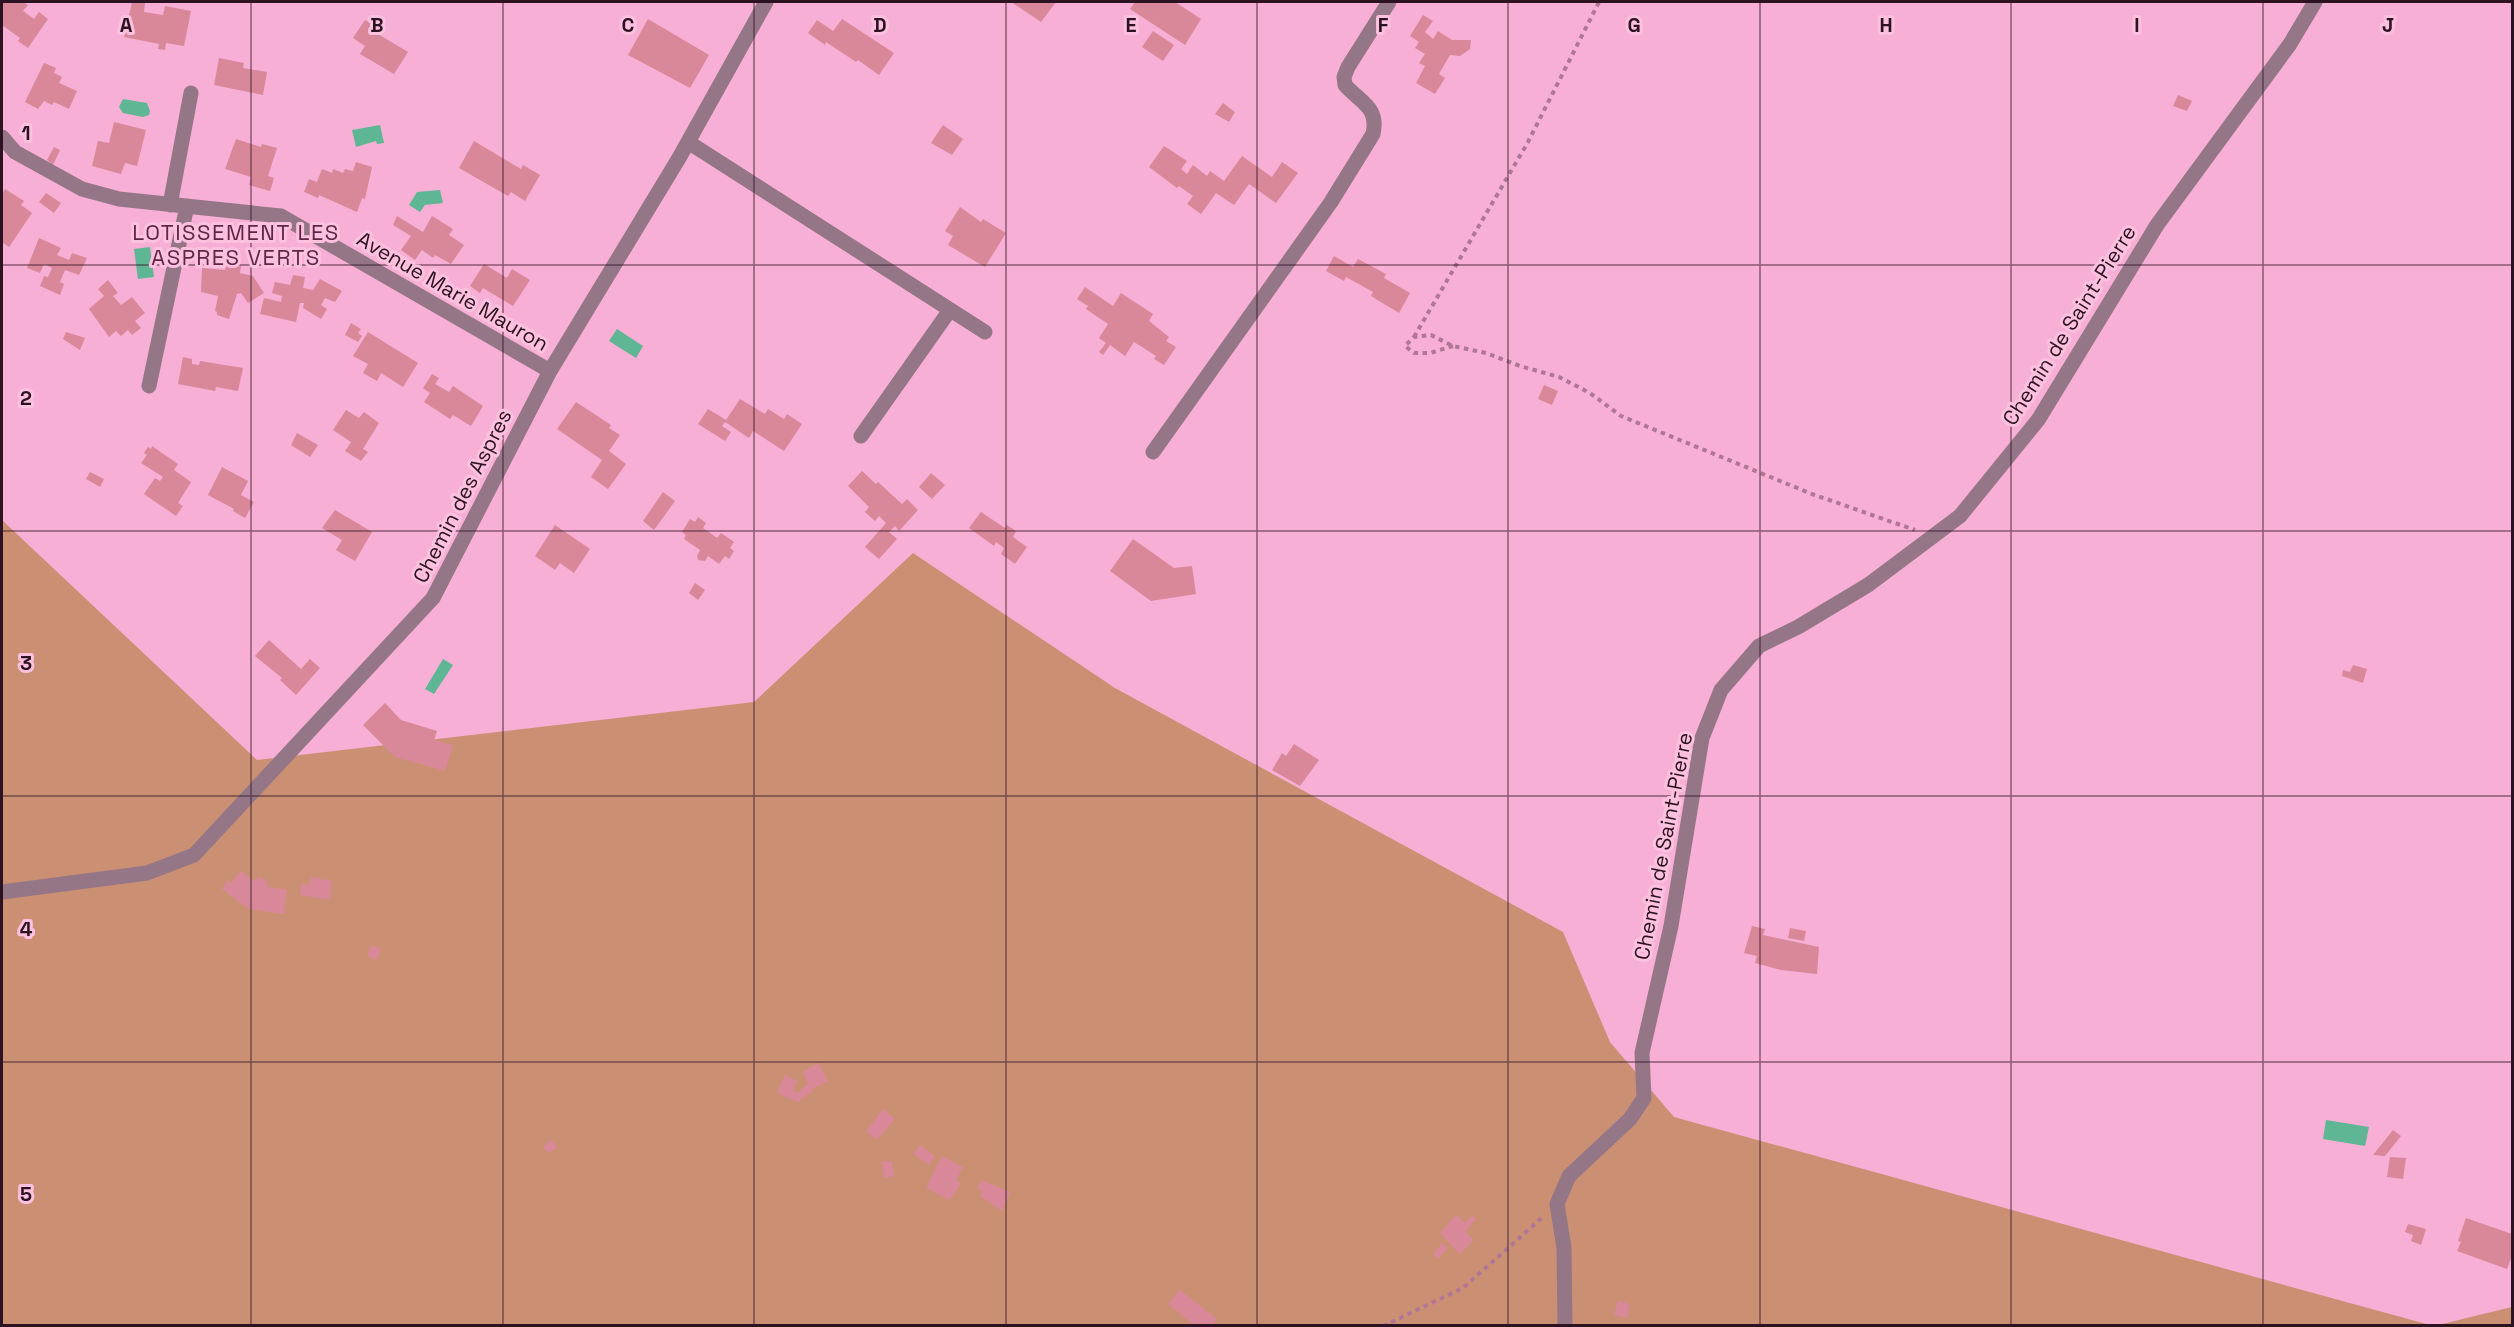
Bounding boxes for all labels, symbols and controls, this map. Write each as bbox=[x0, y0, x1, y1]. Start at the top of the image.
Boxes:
text: A bbox=[120, 12, 133, 38]
text: B bbox=[370, 12, 384, 38]
text: C bbox=[622, 12, 635, 38]
text: D bbox=[873, 12, 887, 38]
text: E bbox=[1125, 12, 1137, 38]
text: F bbox=[1378, 12, 1389, 38]
text: G bbox=[1627, 12, 1641, 38]
text: H bbox=[1879, 12, 1893, 38]
text: I bbox=[2134, 12, 2140, 38]
text: J bbox=[2382, 12, 2394, 38]
text: 1 bbox=[21, 120, 31, 146]
district label: LOTISSEMENT LES ASPRES VERTS bbox=[132, 218, 340, 271]
street label: Chemin de Saint-Pierre bbox=[1996, 220, 2142, 430]
street label: Avenue Marie Mauron bbox=[352, 225, 554, 357]
text: 2 bbox=[20, 385, 32, 411]
street label: Chemin des Aspres bbox=[407, 405, 517, 587]
text: 3 bbox=[20, 650, 32, 676]
street label: Chemin de Saint-Pierre bbox=[1628, 730, 1698, 962]
text: 4 bbox=[20, 916, 33, 942]
text: 5 bbox=[20, 1181, 32, 1207]

